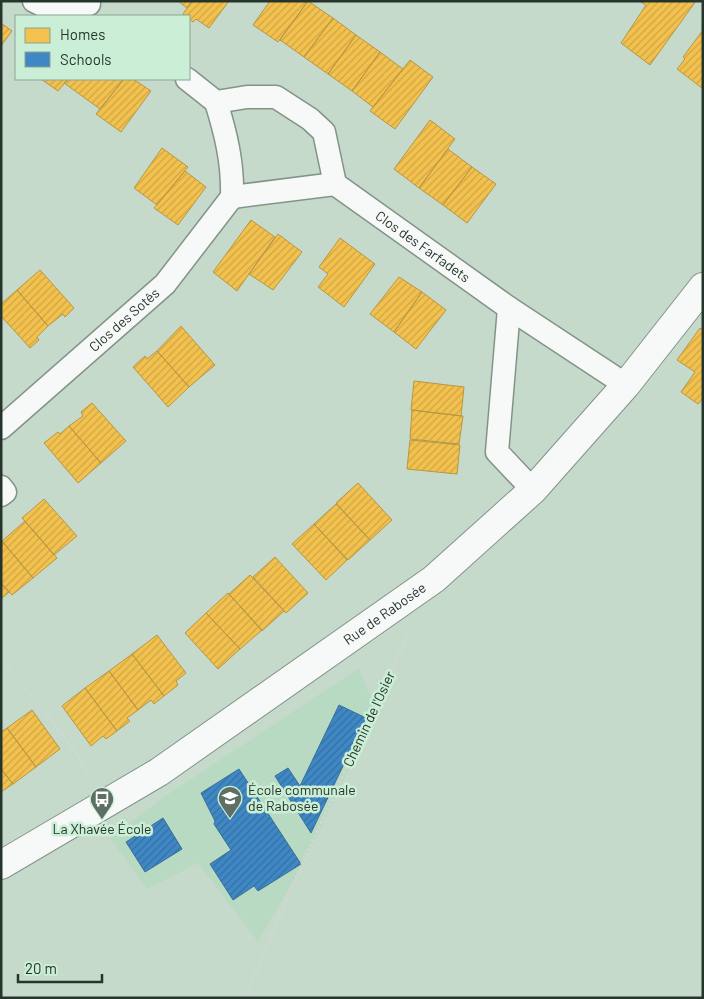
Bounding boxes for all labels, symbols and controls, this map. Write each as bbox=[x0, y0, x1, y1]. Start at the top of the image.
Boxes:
legend bbox=[15, 15, 190, 80]
text: Homes bbox=[60, 25, 105, 43]
text: Schools bbox=[60, 50, 112, 68]
street label: Clos des Farfadets bbox=[372, 207, 474, 286]
street label: Clos des Sotês bbox=[85, 284, 163, 355]
street label: Rue de Rabosée bbox=[340, 578, 429, 648]
street label: Chemin de l'Osier bbox=[339, 668, 398, 769]
place label: École communale de Rabosée bbox=[248, 781, 356, 814]
school or university icon: École communale de Rabosée bbox=[217, 785, 243, 819]
bus stop icon: La Xhavée École bbox=[89, 786, 115, 820]
place label: La Xhavée École bbox=[53, 820, 151, 837]
scale bar bbox=[18, 952, 101, 984]
text: 20 m bbox=[25, 959, 57, 977]

